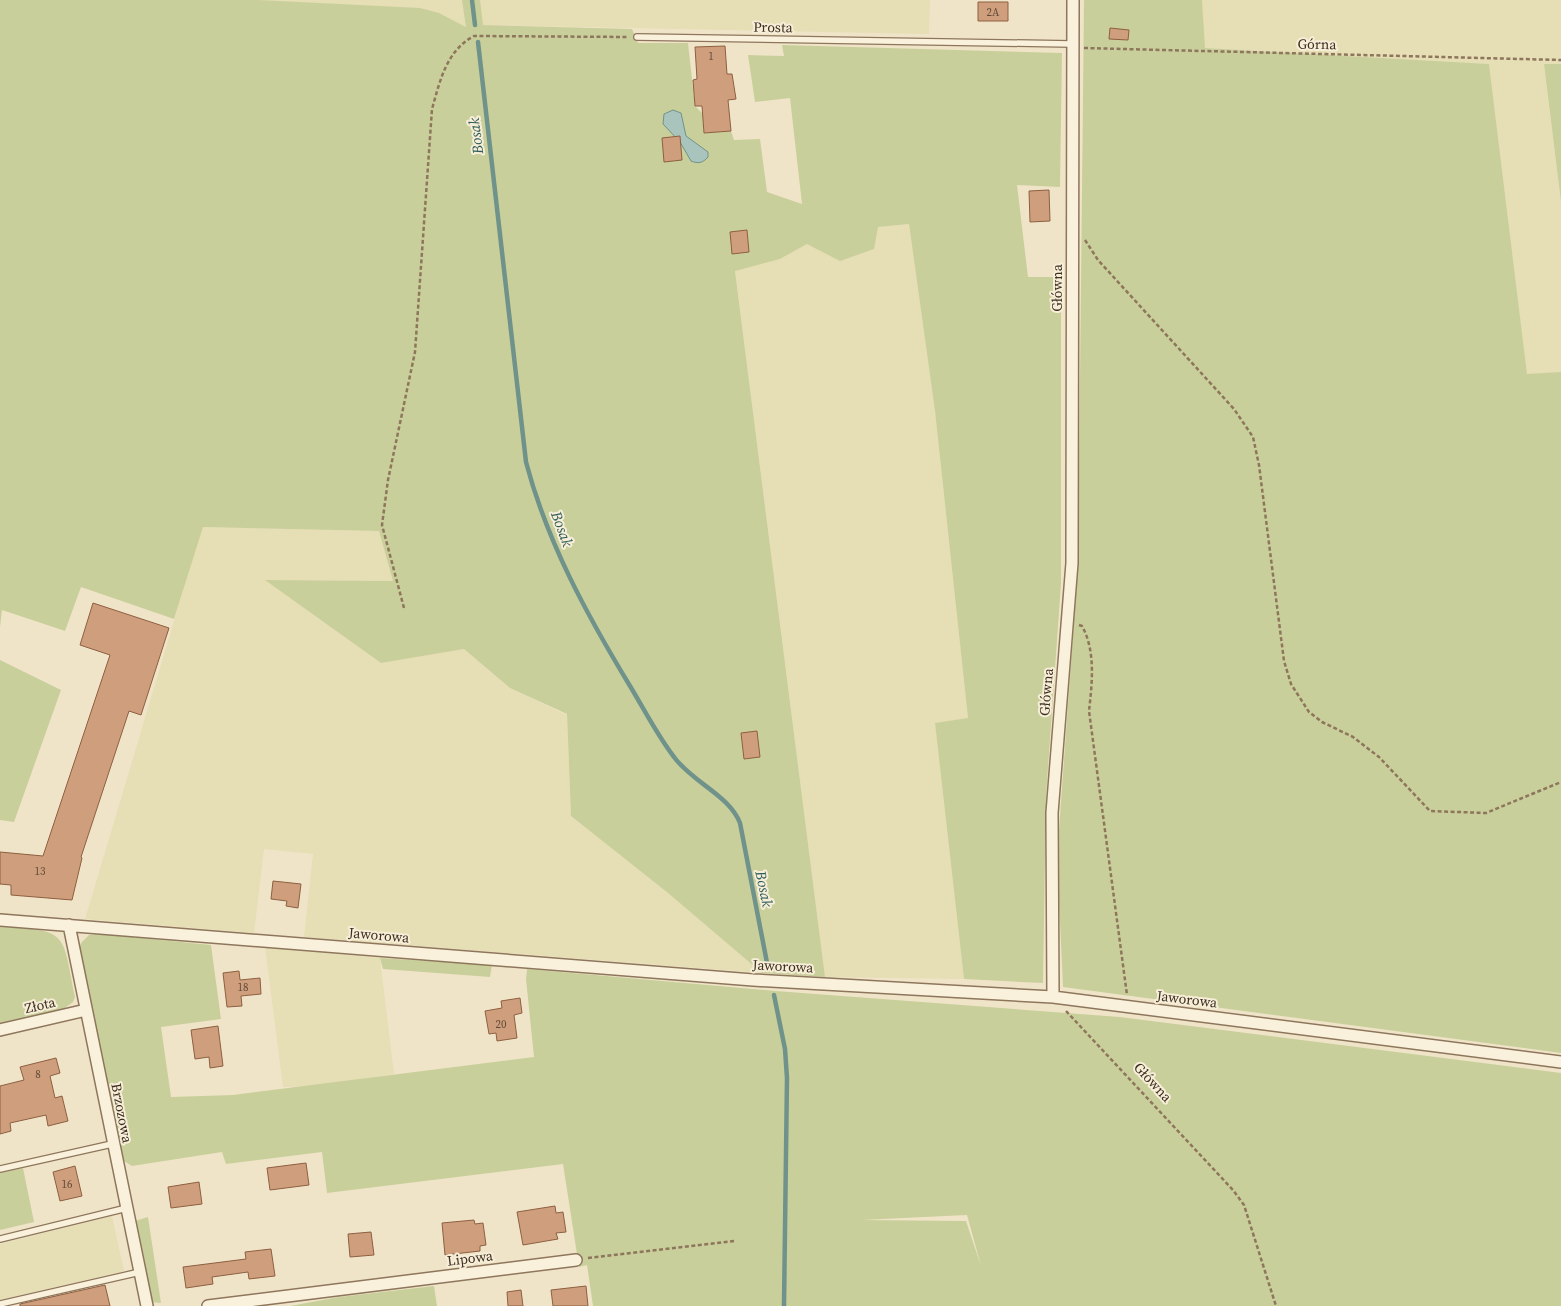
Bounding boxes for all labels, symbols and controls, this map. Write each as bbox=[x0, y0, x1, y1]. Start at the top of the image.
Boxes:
house number: 2A bbox=[987, 5, 1000, 20]
street label: Prosta bbox=[753, 17, 794, 37]
street label: Górna bbox=[1297, 34, 1337, 54]
house number: 1 bbox=[708, 49, 714, 64]
water label: Bosak bbox=[463, 116, 488, 157]
street label: Główna bbox=[1047, 263, 1067, 312]
water label: Bosak bbox=[546, 507, 579, 551]
street label: Główna bbox=[1034, 666, 1058, 717]
house number: 13 bbox=[35, 864, 46, 879]
water label: Bosak bbox=[750, 868, 779, 910]
street label: Jaworowa bbox=[347, 922, 411, 948]
street label: Jaworowa bbox=[751, 954, 815, 978]
house number: 18 bbox=[238, 980, 249, 995]
street label: Jaworowa bbox=[1155, 985, 1219, 1013]
street label: Złota bbox=[23, 992, 58, 1018]
house number: 20 bbox=[496, 1017, 507, 1032]
street label: Główna bbox=[1129, 1058, 1177, 1107]
house number: 8 bbox=[35, 1067, 41, 1082]
street label: Brzozowa bbox=[106, 1081, 138, 1145]
house number: 16 bbox=[62, 1177, 73, 1192]
street label: Lipowa bbox=[446, 1245, 495, 1271]

